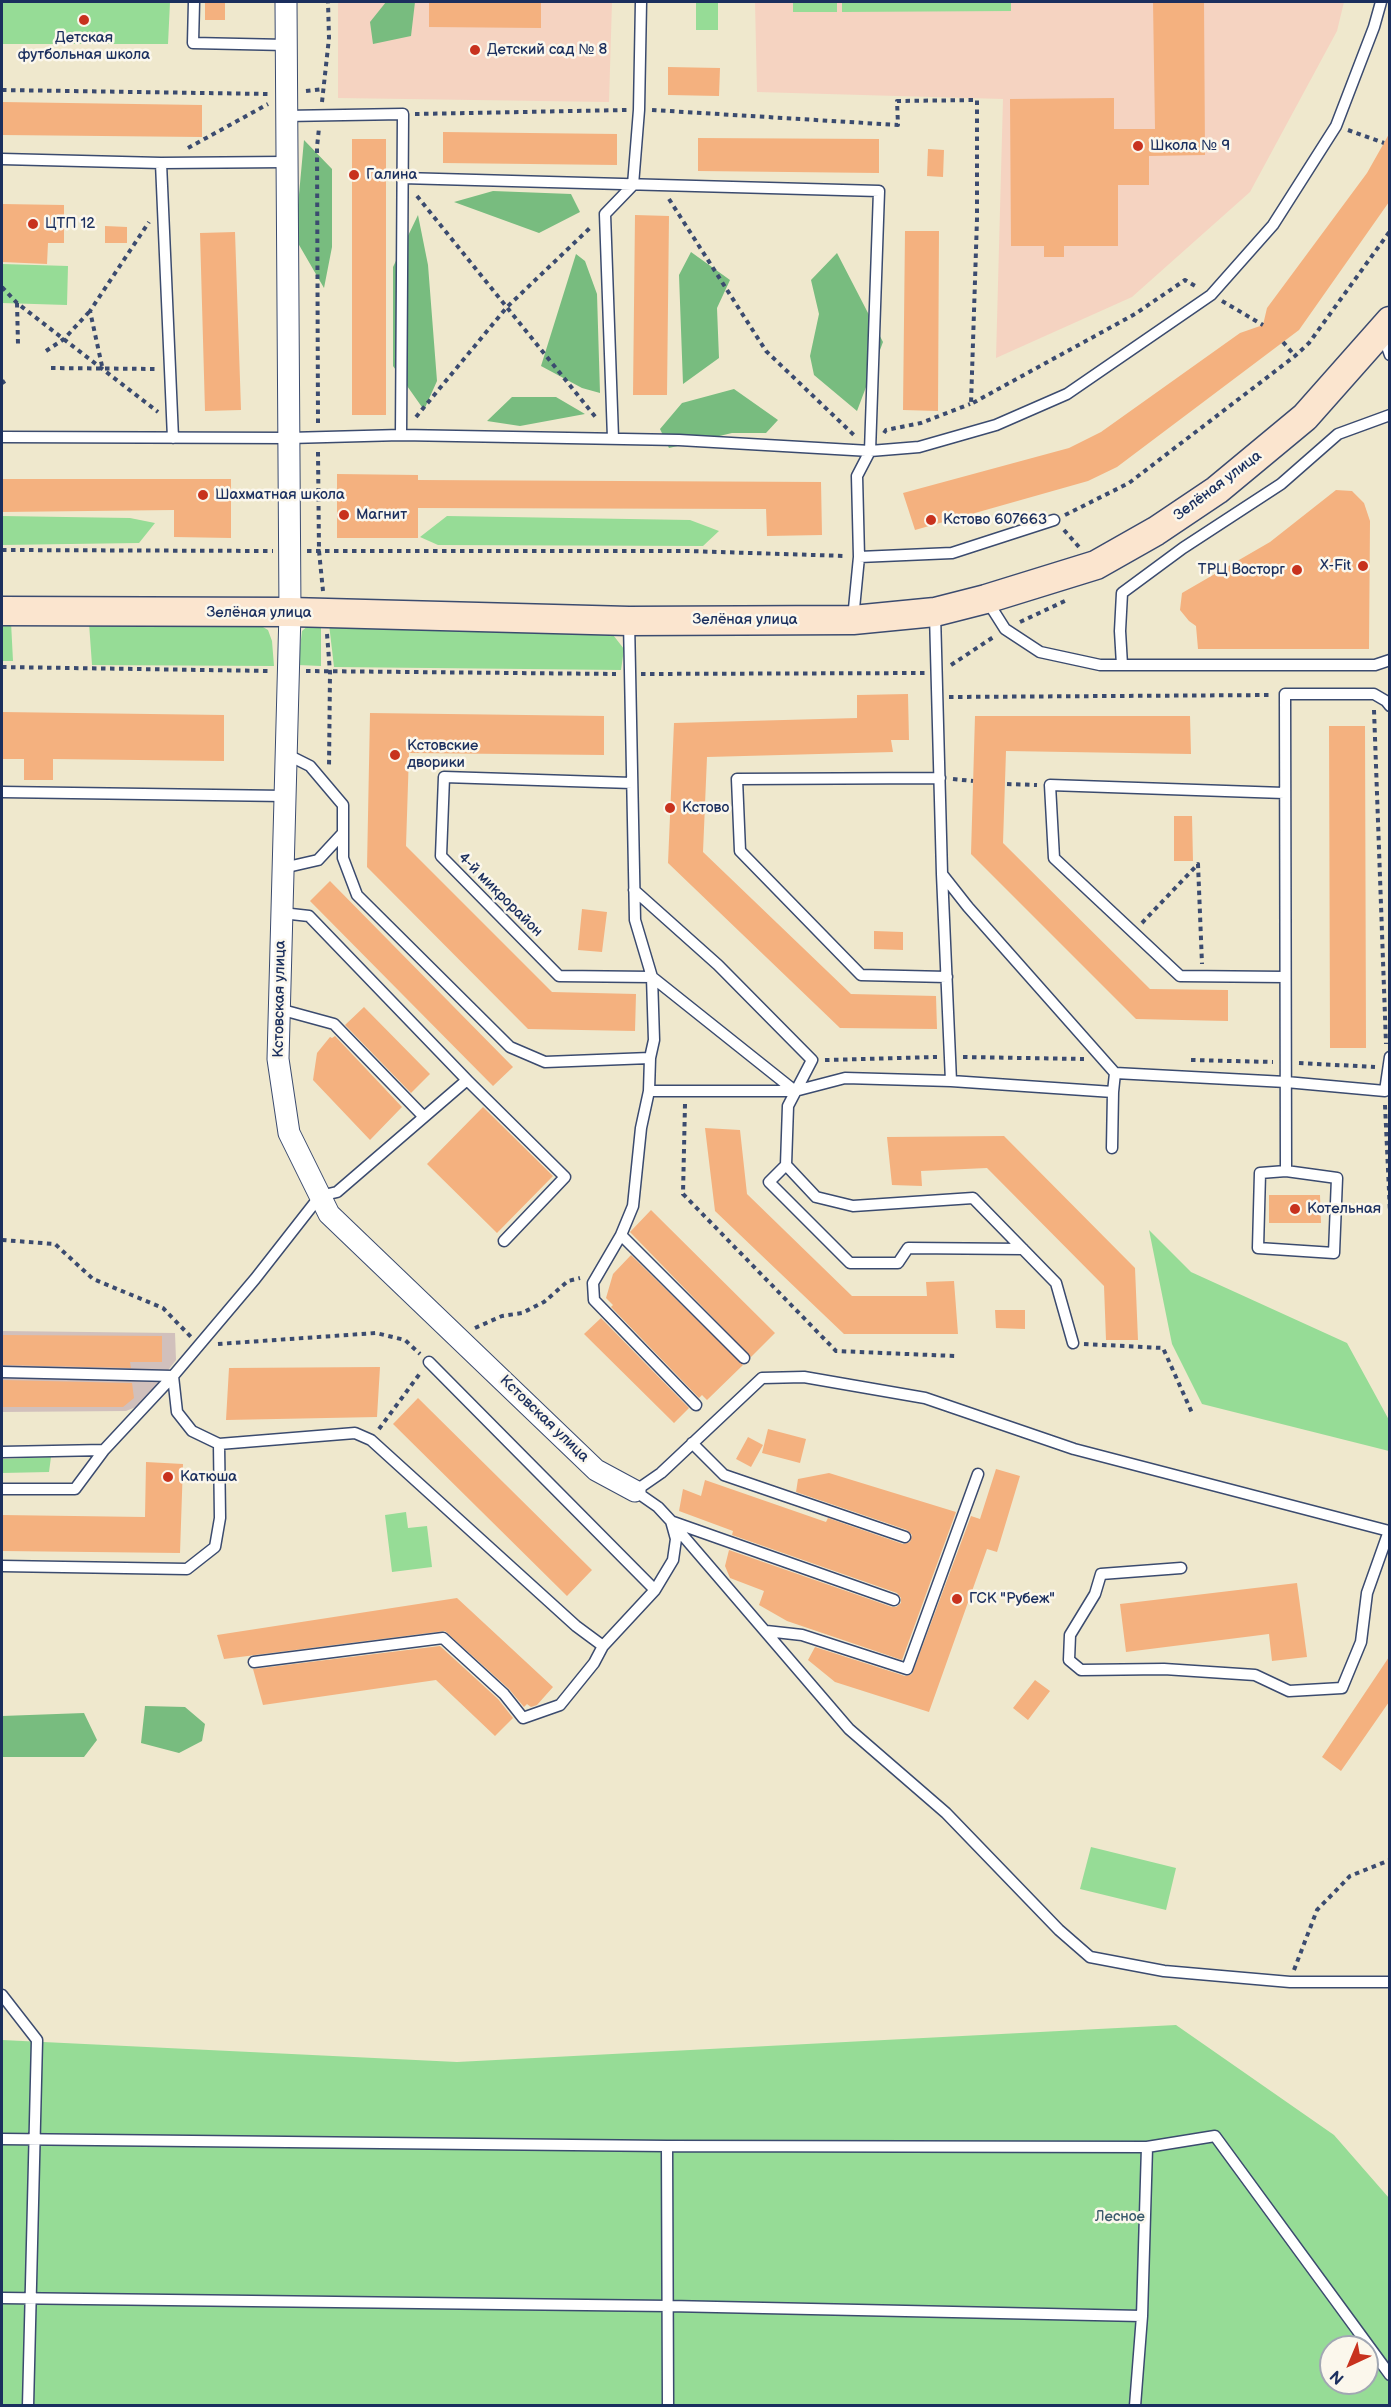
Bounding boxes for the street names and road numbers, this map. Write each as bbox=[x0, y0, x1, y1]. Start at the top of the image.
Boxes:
street label: Зелёная улица bbox=[1171, 447, 1265, 525]
street label: Зелёная улица bbox=[206, 604, 312, 622]
street label: Зелёная улица bbox=[692, 611, 798, 629]
street label: 4-й микрорайон bbox=[454, 849, 546, 941]
street label: Кстовская улица bbox=[270, 940, 290, 1058]
street label: Кстовская улица bbox=[496, 1372, 592, 1466]

